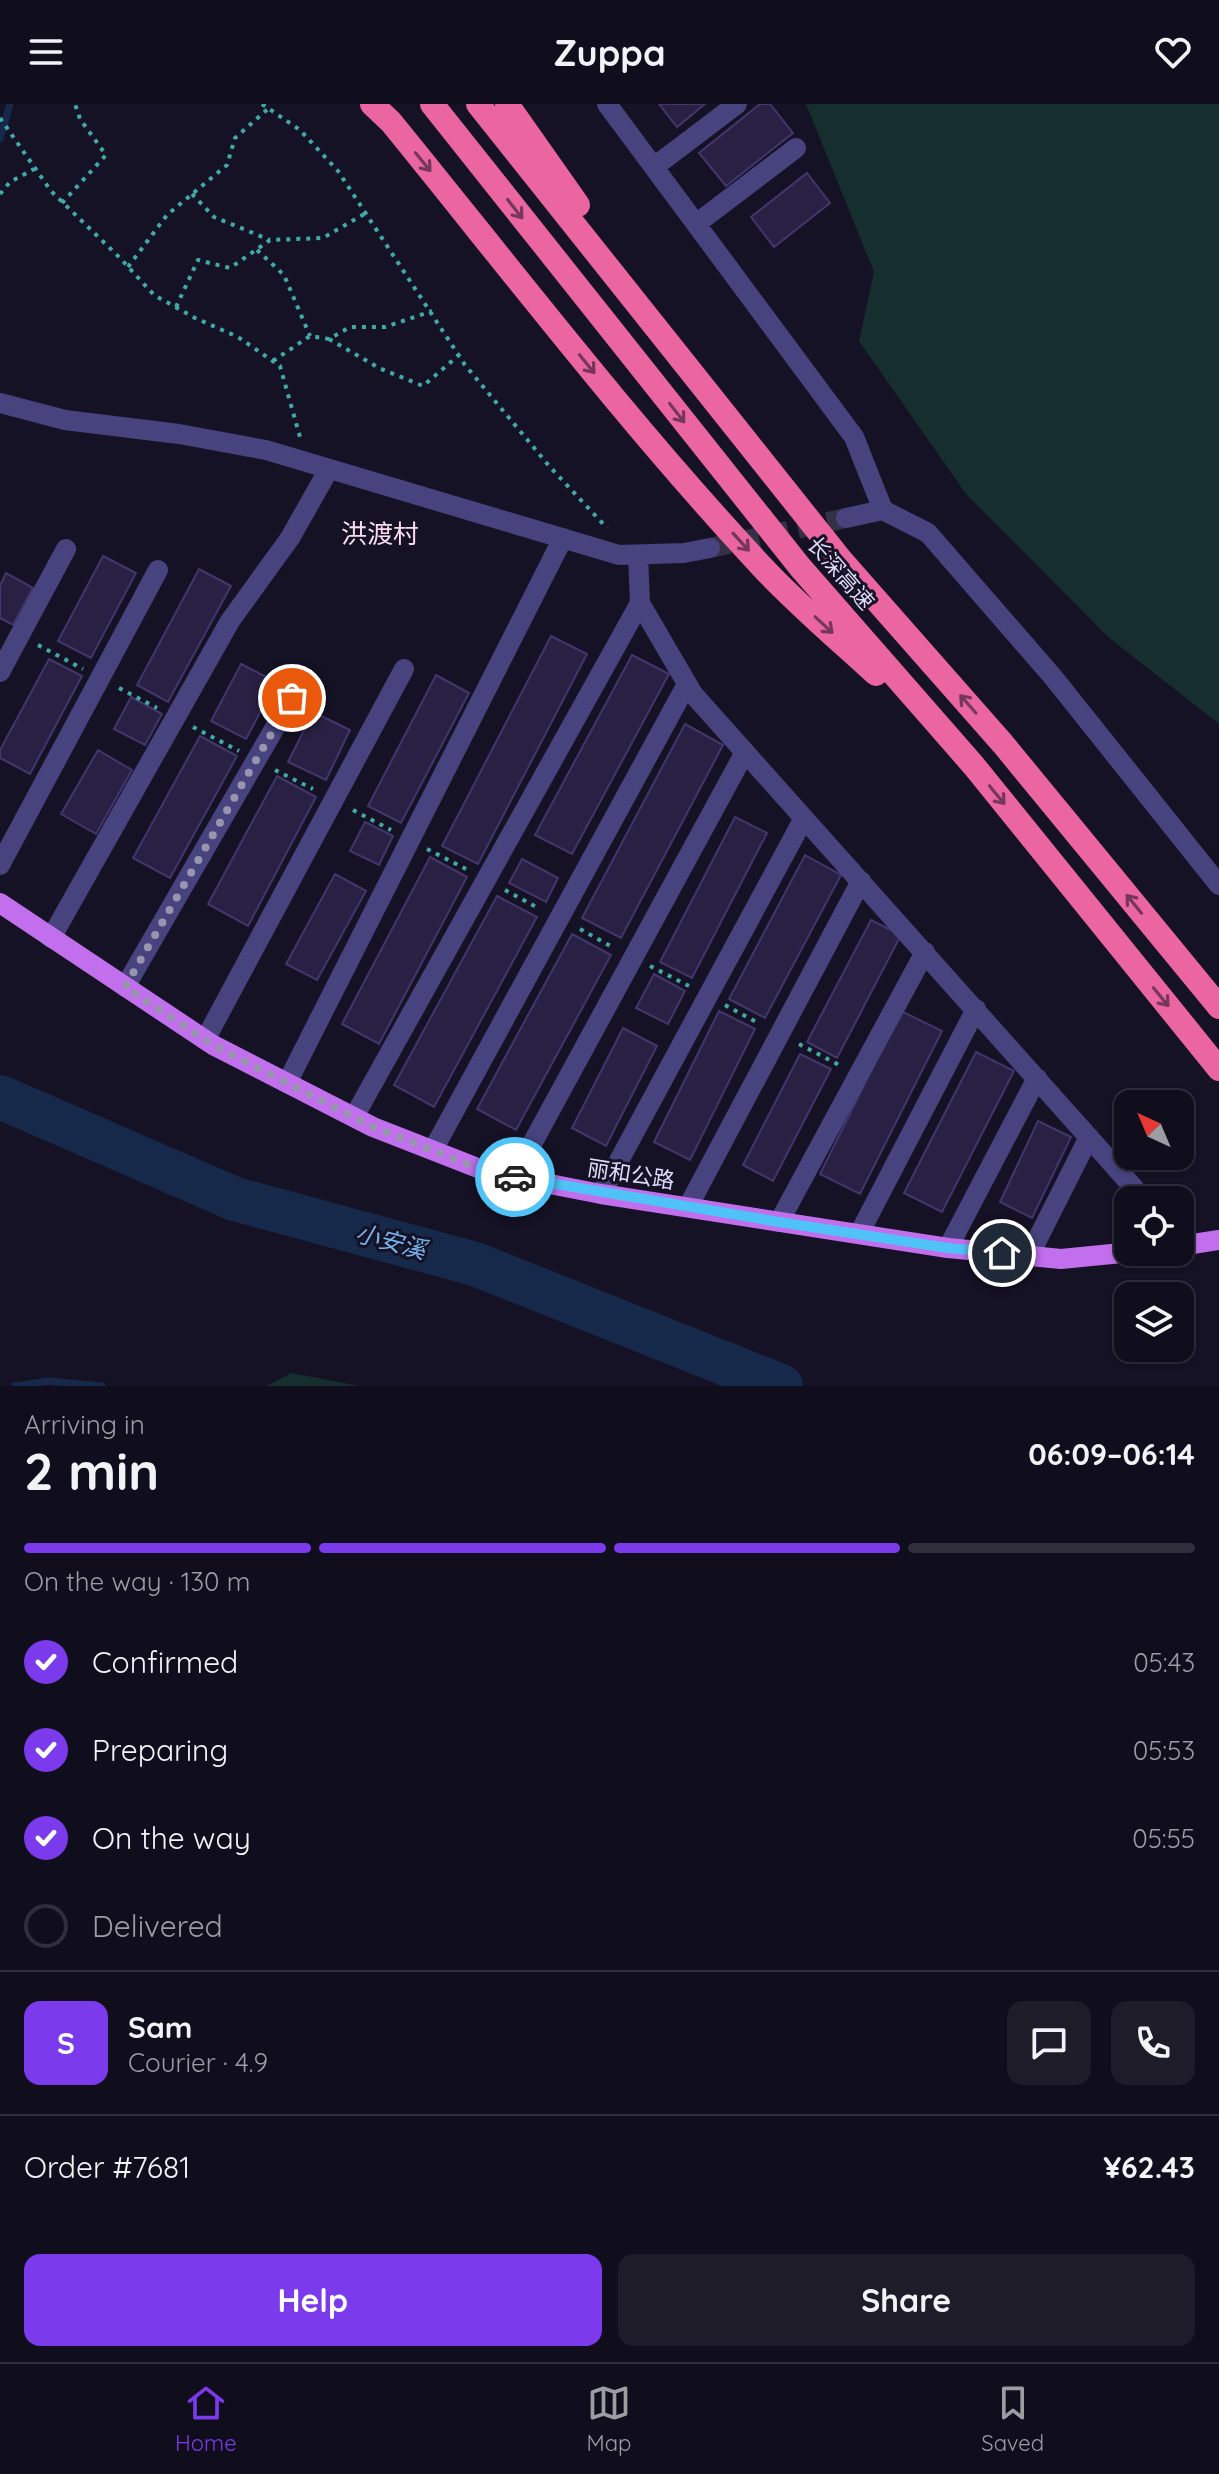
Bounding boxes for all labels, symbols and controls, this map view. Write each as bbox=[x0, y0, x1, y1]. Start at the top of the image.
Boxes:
icon: menu bbox=[24, 30, 68, 74]
text: Zuppa bbox=[553, 30, 666, 75]
icon: heart bbox=[1151, 30, 1195, 74]
one-way arrow bbox=[415, 151, 432, 172]
one-way arrow bbox=[506, 198, 524, 219]
one-way arrow bbox=[579, 353, 596, 374]
one-way arrow bbox=[668, 402, 685, 423]
district label: 洪渡村 bbox=[341, 517, 419, 550]
street label: 长深高速 bbox=[802, 531, 880, 615]
one-way arrow bbox=[731, 532, 749, 552]
one-way arrow bbox=[813, 615, 833, 634]
pin bbox=[258, 664, 326, 732]
icon: bag bbox=[270, 676, 314, 720]
one-way arrow bbox=[959, 694, 977, 714]
one-way arrow bbox=[989, 784, 1006, 805]
one-way arrow bbox=[1125, 894, 1143, 915]
one-way arrow bbox=[1152, 986, 1170, 1007]
north arrow bbox=[1114, 1090, 1194, 1170]
map controls bbox=[1114, 1090, 1194, 1362]
courier bbox=[475, 1137, 555, 1217]
street label: 丽和公路 bbox=[585, 1153, 677, 1195]
icon: car bbox=[493, 1155, 537, 1199]
button: locate bbox=[1114, 1186, 1194, 1266]
water label: 小安溪 bbox=[352, 1217, 433, 1266]
pin bbox=[968, 1219, 1036, 1287]
icon: home bbox=[980, 1231, 1024, 1275]
button: layers bbox=[1114, 1282, 1194, 1362]
text: Arriving in bbox=[24, 1408, 145, 1441]
text: 06:09–06:14 bbox=[1028, 1435, 1195, 1473]
text: 2 min bbox=[24, 1438, 159, 1503]
text: On the way · 130 m bbox=[24, 1565, 250, 1598]
icon: check bbox=[24, 1640, 68, 1684]
text: Confirmed bbox=[92, 1643, 238, 1681]
text: 05:43 bbox=[1133, 1646, 1195, 1679]
icon: check bbox=[24, 1728, 68, 1772]
text: Preparing bbox=[92, 1731, 228, 1769]
text: 05:53 bbox=[1133, 1734, 1195, 1767]
icon: check bbox=[24, 1816, 68, 1860]
text: On the way bbox=[92, 1819, 251, 1857]
text: 05:55 bbox=[1132, 1822, 1195, 1855]
text: Delivered bbox=[92, 1907, 223, 1945]
button: chat bbox=[1007, 2001, 1091, 2085]
button: phone bbox=[1111, 2001, 1195, 2085]
text: Sam bbox=[128, 2008, 192, 2046]
text: S bbox=[57, 2024, 75, 2062]
text: Courier · 4.9 bbox=[128, 2046, 268, 2079]
text: Order #7681 bbox=[24, 2148, 190, 2186]
text: ¥62.43 bbox=[1103, 2148, 1195, 2186]
button: Help bbox=[24, 2254, 602, 2346]
button: Share bbox=[618, 2254, 1195, 2346]
tab: Home bbox=[175, 2381, 237, 2457]
tab: Map bbox=[587, 2381, 631, 2457]
tab: Saved bbox=[981, 2381, 1044, 2457]

